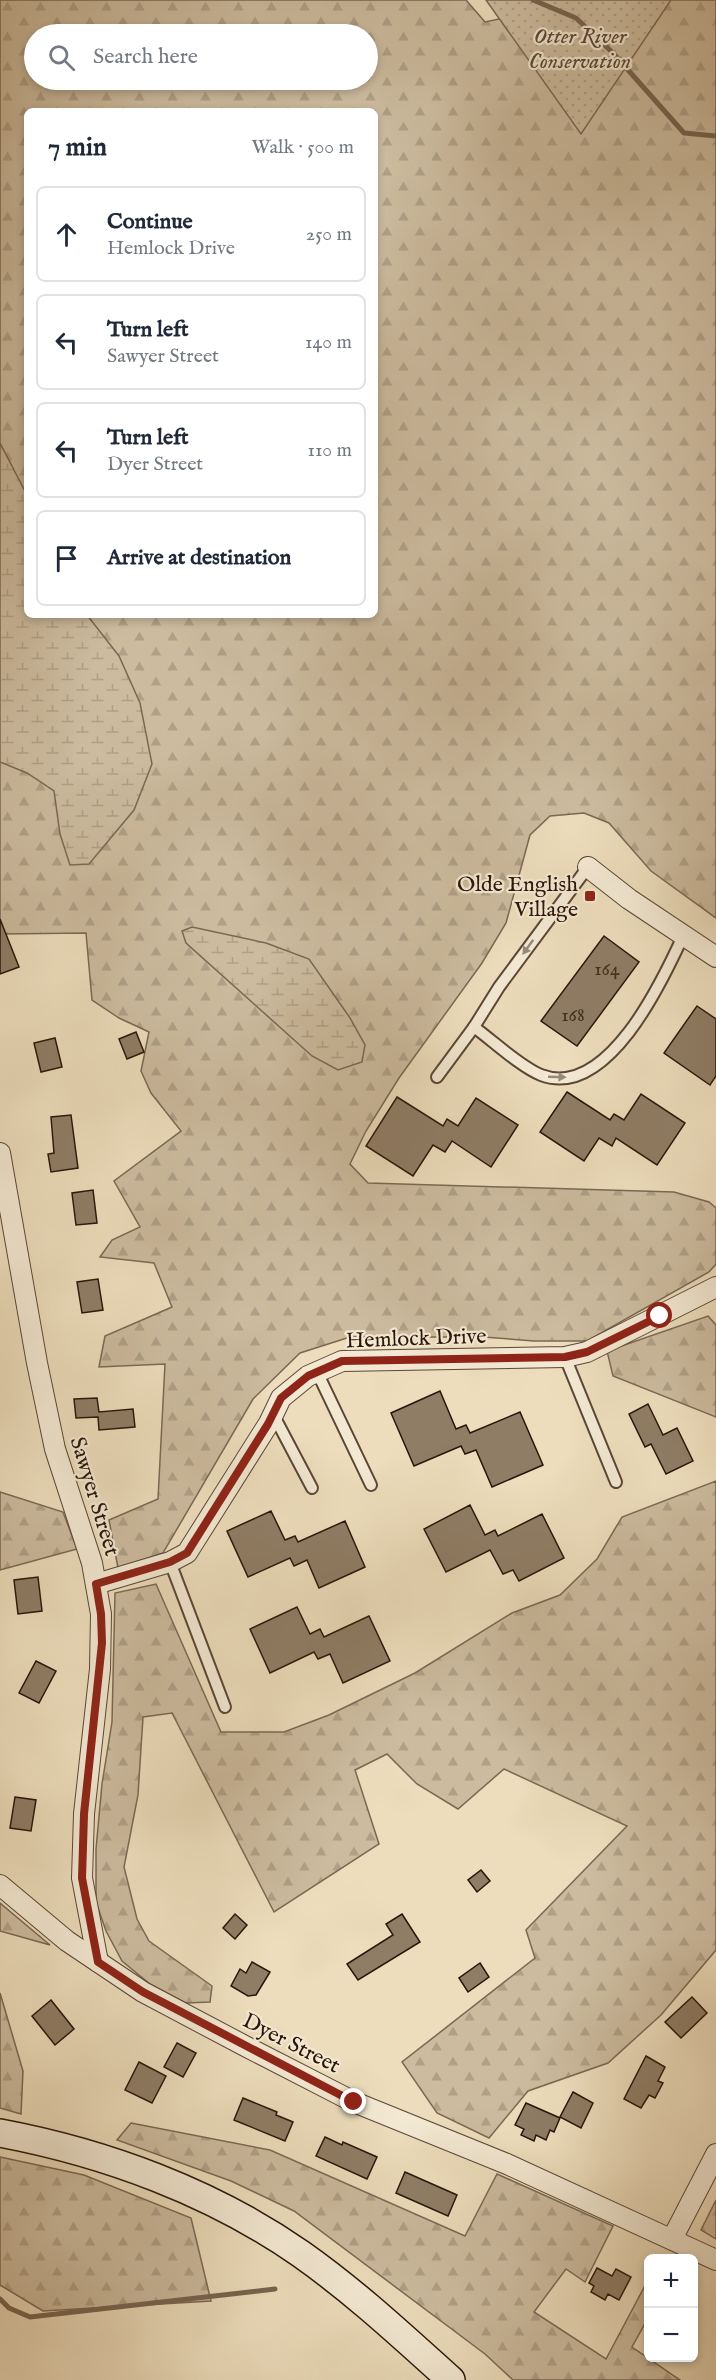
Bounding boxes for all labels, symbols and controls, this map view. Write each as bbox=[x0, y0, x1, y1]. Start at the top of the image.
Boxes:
park label: Otter River Conservation bbox=[529, 23, 631, 76]
search box bbox=[24, 24, 378, 90]
icon: search bbox=[45, 41, 78, 74]
text: Search here bbox=[93, 43, 198, 71]
text: 7 min bbox=[48, 131, 107, 164]
text: Walk · 500 m bbox=[252, 135, 354, 160]
text: Continue bbox=[107, 208, 193, 236]
icon: ahead bbox=[50, 218, 83, 251]
text: 250 m bbox=[306, 222, 352, 247]
text: Hemlock Drive bbox=[107, 236, 235, 261]
text: Turn left bbox=[107, 316, 189, 344]
icon: left bbox=[50, 326, 83, 359]
text: 140 m bbox=[305, 330, 352, 355]
text: Sawyer Street bbox=[107, 344, 219, 369]
text: Turn left bbox=[107, 424, 189, 452]
icon: left bbox=[50, 434, 83, 467]
text: 110 m bbox=[308, 438, 352, 463]
text: Dyer Street bbox=[107, 452, 203, 477]
icon: arrive bbox=[50, 542, 83, 575]
text: Arrive at destination bbox=[107, 544, 291, 572]
place label: Olde English Village bbox=[457, 871, 578, 924]
marker: Olde English Village bbox=[583, 889, 597, 903]
one-way arrow bbox=[522, 939, 534, 955]
house number: 164 bbox=[594, 957, 620, 982]
house number: 168 bbox=[561, 1003, 585, 1028]
one-way arrow bbox=[548, 1072, 567, 1081]
route start bbox=[646, 1302, 672, 1328]
street label: Hemlock Drive bbox=[345, 1323, 487, 1355]
street label: Sawyer Street bbox=[63, 1434, 126, 1560]
street label: Dyer Street bbox=[238, 2007, 345, 2080]
route end bbox=[340, 2088, 366, 2114]
map controls bbox=[644, 2254, 698, 2362]
button: + bbox=[644, 2254, 698, 2308]
button: − bbox=[644, 2308, 698, 2362]

